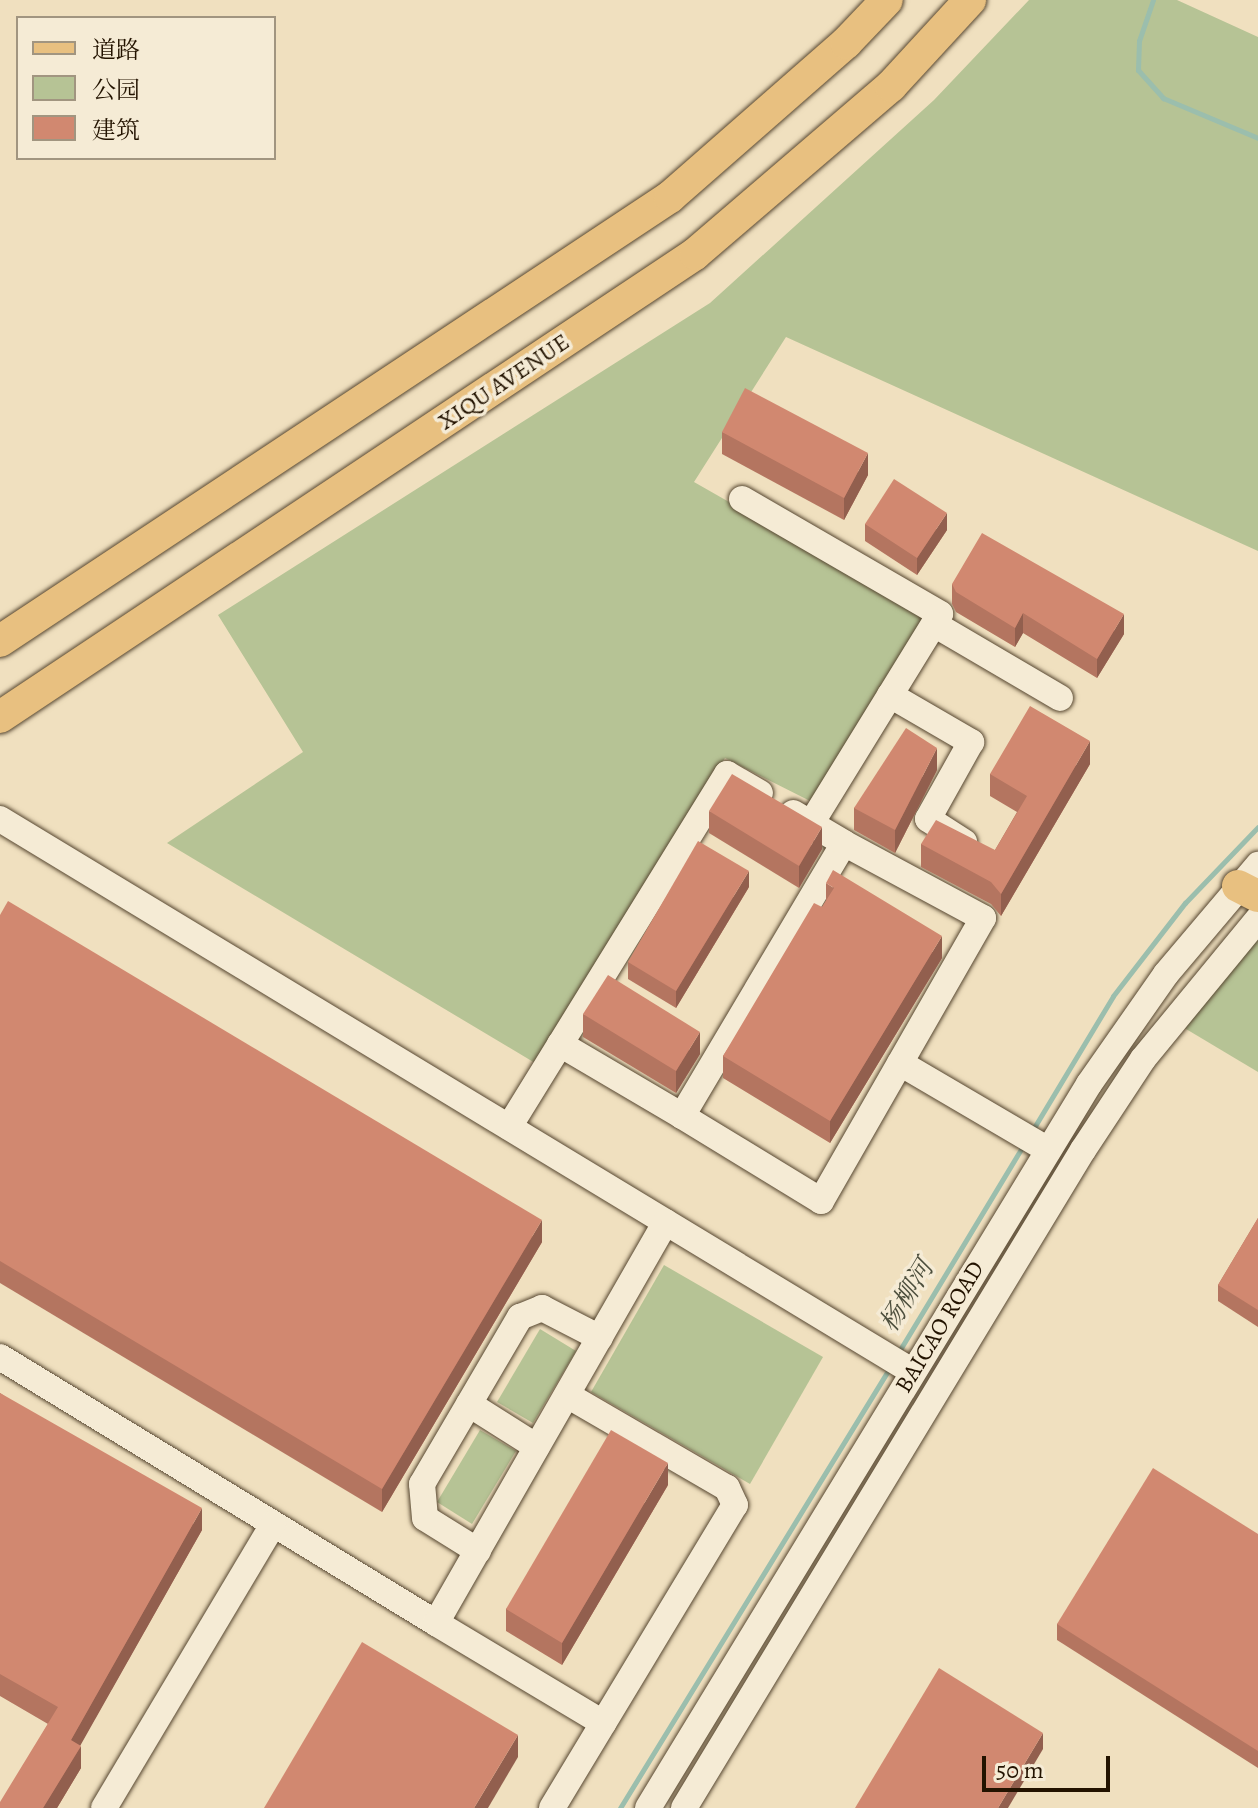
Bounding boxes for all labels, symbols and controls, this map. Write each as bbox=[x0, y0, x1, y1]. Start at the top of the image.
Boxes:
legend bbox=[16, 16, 276, 160]
text: 道路 bbox=[92, 34, 140, 66]
text: 公园 bbox=[92, 74, 140, 106]
text: 建筑 bbox=[92, 114, 140, 146]
street label: XIQU AVENUE bbox=[433, 328, 575, 436]
water label: 杨柳河 bbox=[874, 1255, 940, 1337]
street label: BAICAO ROAD bbox=[889, 1256, 991, 1398]
scale bar bbox=[986, 1740, 1114, 1790]
text: 50 m bbox=[996, 1754, 1044, 1786]

